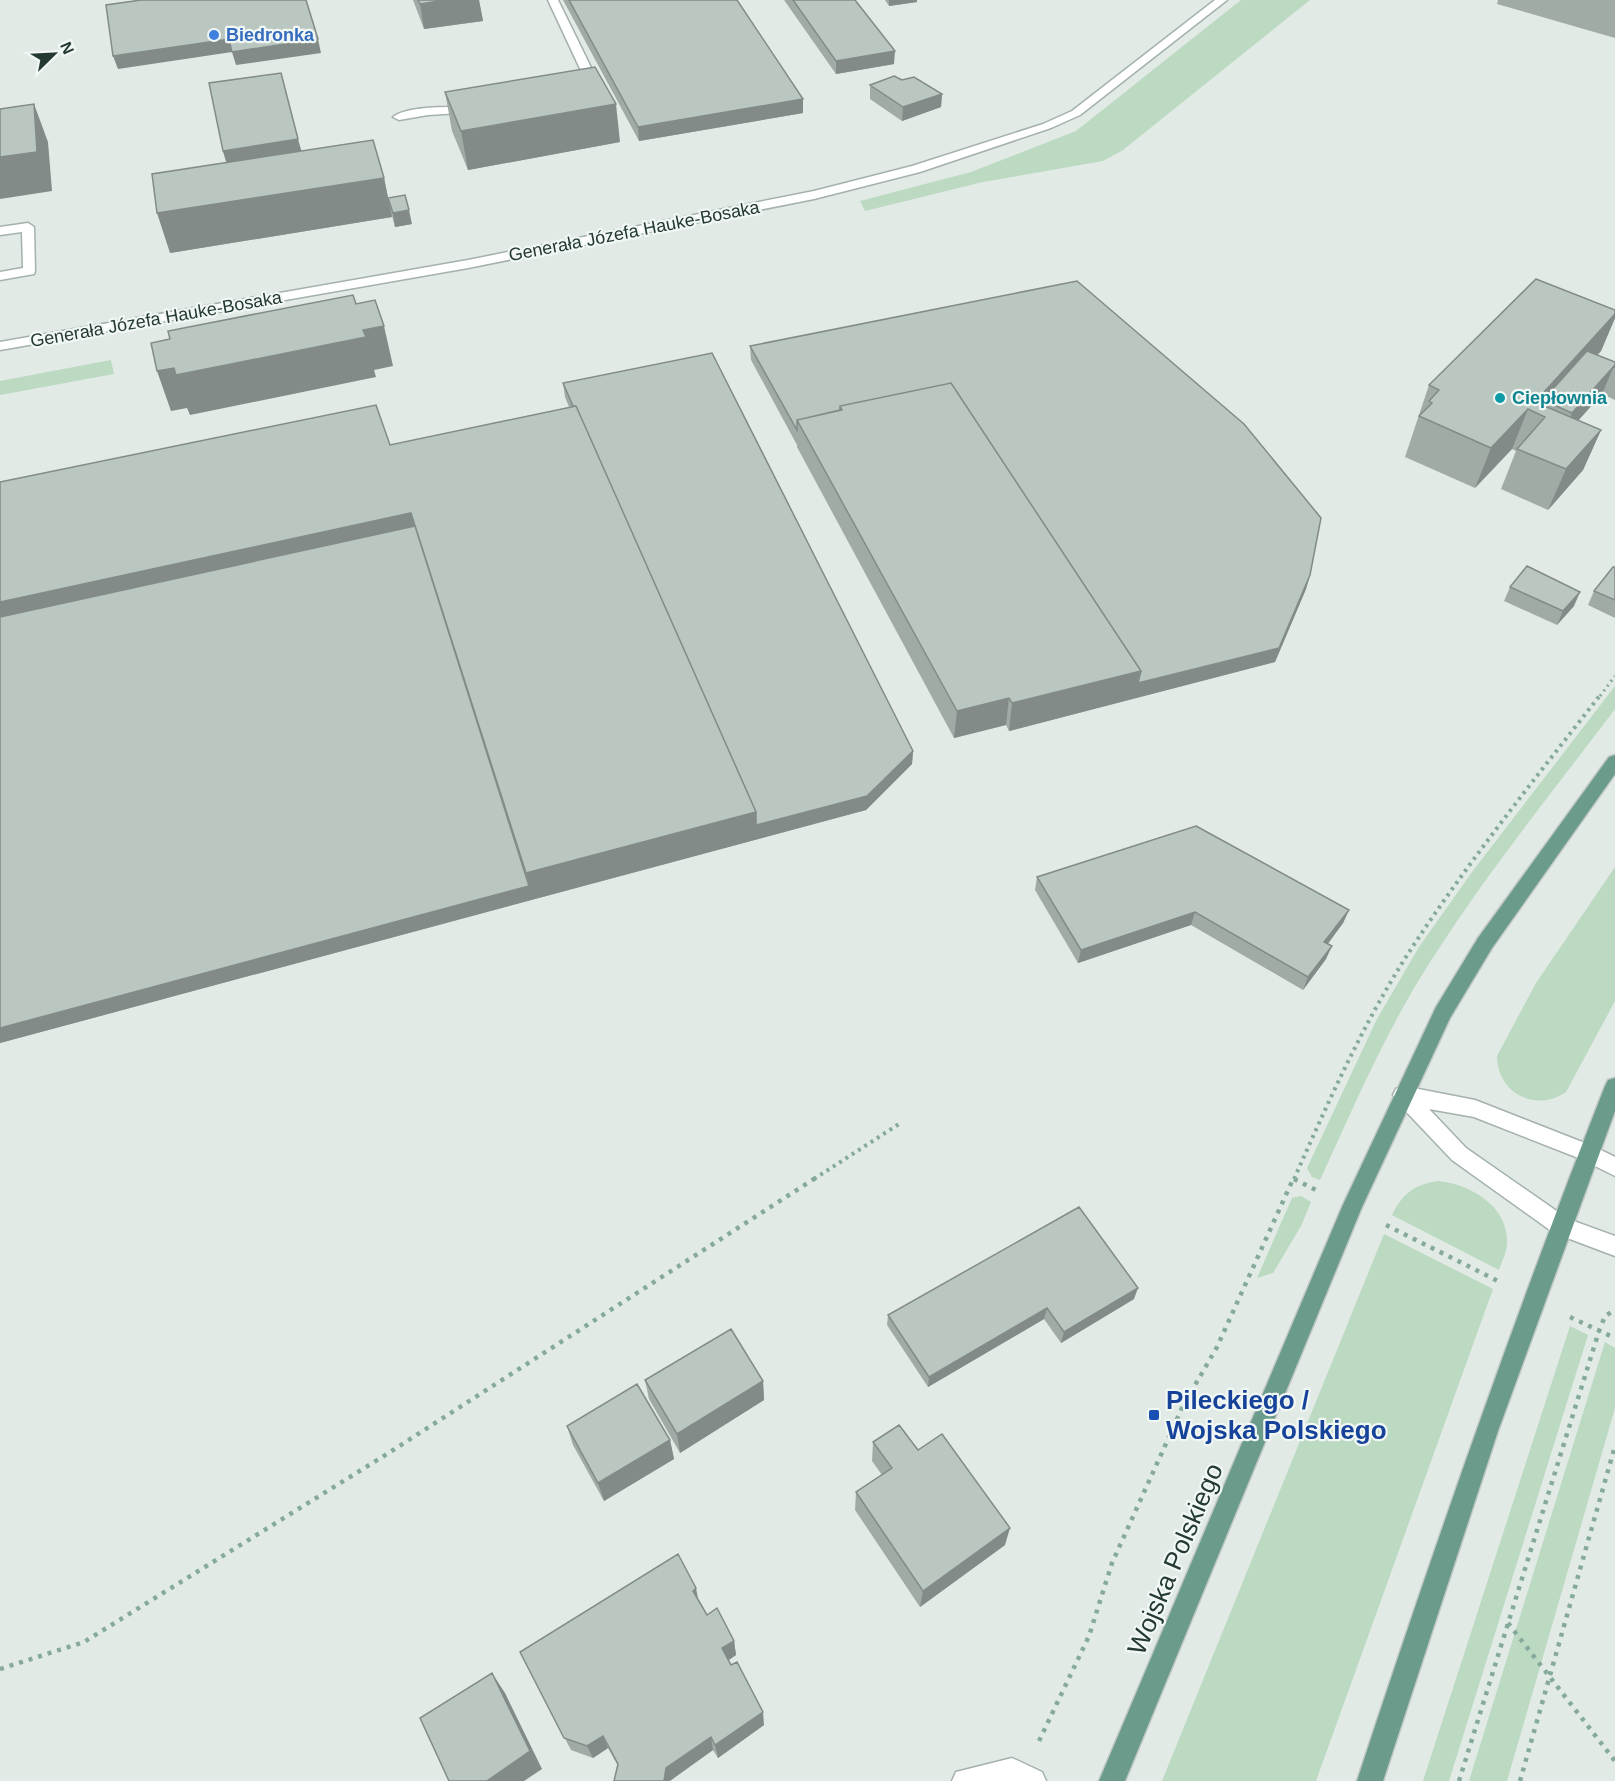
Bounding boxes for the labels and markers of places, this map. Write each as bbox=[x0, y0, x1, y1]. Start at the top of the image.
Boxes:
place label: Biedronka bbox=[226, 25, 315, 45]
marker: Biedronka bbox=[207, 28, 221, 42]
place label: Ciepłownia bbox=[1512, 388, 1608, 408]
marker: Ciepłownia bbox=[1493, 391, 1507, 405]
place label: Pileckiego / Wojska Polskiego bbox=[1166, 1385, 1387, 1445]
marker: Pileckiego / Wojska Polskiego bbox=[1147, 1408, 1161, 1422]

